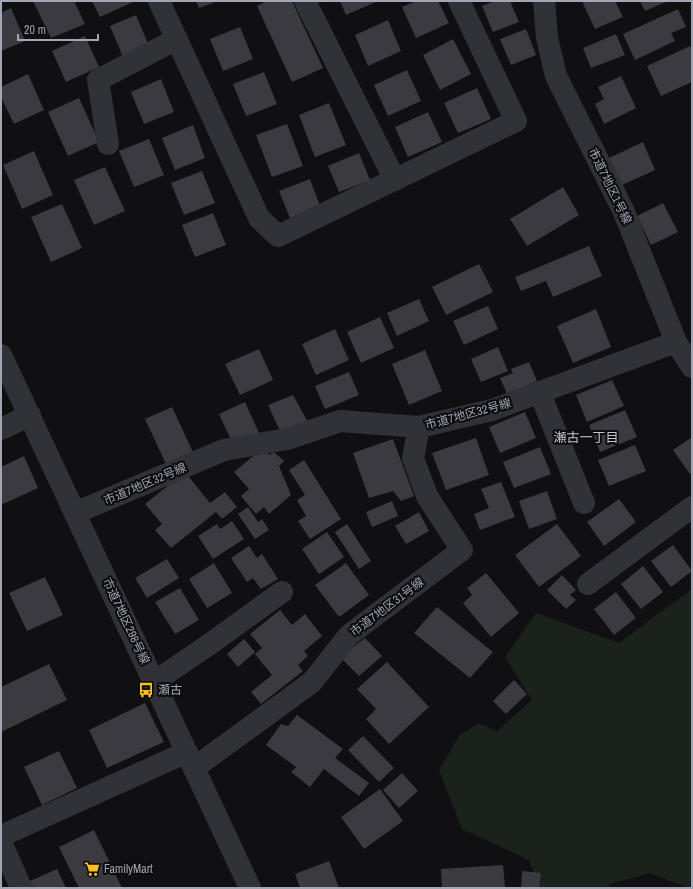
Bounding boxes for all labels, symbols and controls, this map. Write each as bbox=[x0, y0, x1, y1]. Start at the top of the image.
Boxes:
scale bar bbox=[18, 16, 98, 42]
text: 20 m bbox=[24, 22, 46, 38]
street label: 市道7地区1号線 bbox=[585, 145, 635, 227]
street label: 市道7地区32号線 bbox=[423, 395, 513, 433]
district label: 瀬古一丁目 bbox=[553, 429, 619, 446]
street label: 市道7地区32号線 bbox=[101, 459, 189, 509]
street label: 市道7地区31号線 bbox=[347, 574, 427, 640]
street label: 市道7地区298号線 bbox=[99, 575, 153, 667]
bus stop icon: 瀬古 bbox=[137, 681, 155, 699]
place label: 瀬古 bbox=[158, 682, 182, 698]
supermarket icon: FamilyMart bbox=[83, 860, 101, 878]
place label: FamilyMart bbox=[104, 861, 153, 877]

